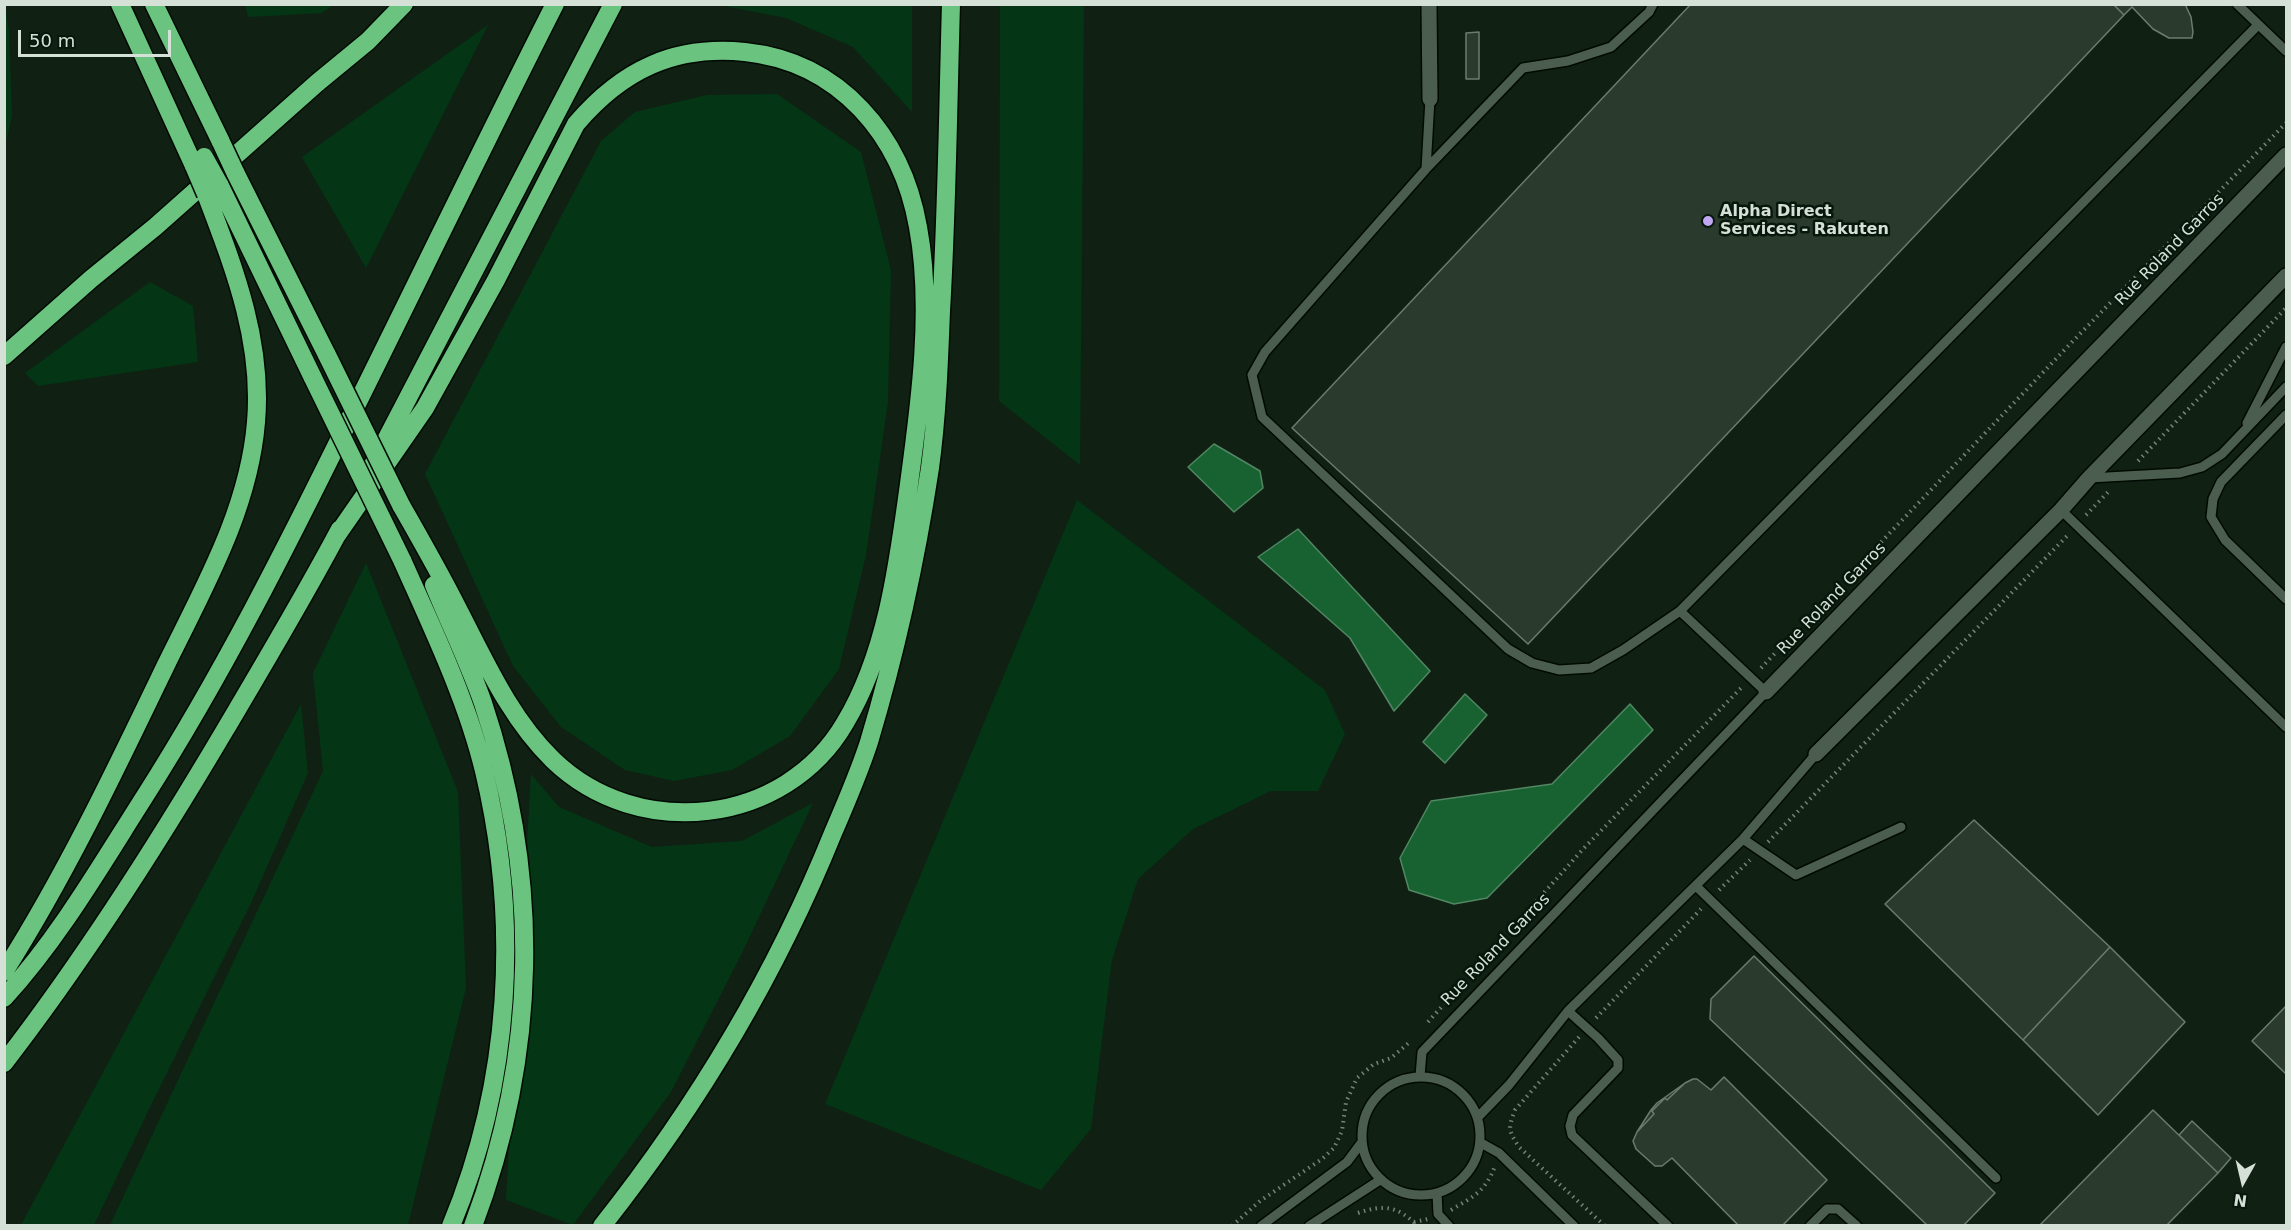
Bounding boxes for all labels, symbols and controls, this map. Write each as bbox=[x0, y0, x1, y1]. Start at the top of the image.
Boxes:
scale bar bbox=[21, 18, 174, 56]
text: 50 m bbox=[29, 30, 75, 51]
street label: Rue Roland Garros bbox=[2112, 190, 2228, 310]
place label: Alpha Direct Services - Rakuten bbox=[1720, 202, 1889, 240]
marker: Alpha Direct Services - Rakuten bbox=[1701, 214, 1715, 228]
street label: Rue Roland Garros bbox=[1774, 539, 1890, 659]
street label: Rue Roland Garros bbox=[1438, 890, 1554, 1010]
north arrow bbox=[2213, 1152, 2273, 1212]
text: N bbox=[2232, 1190, 2248, 1211]

